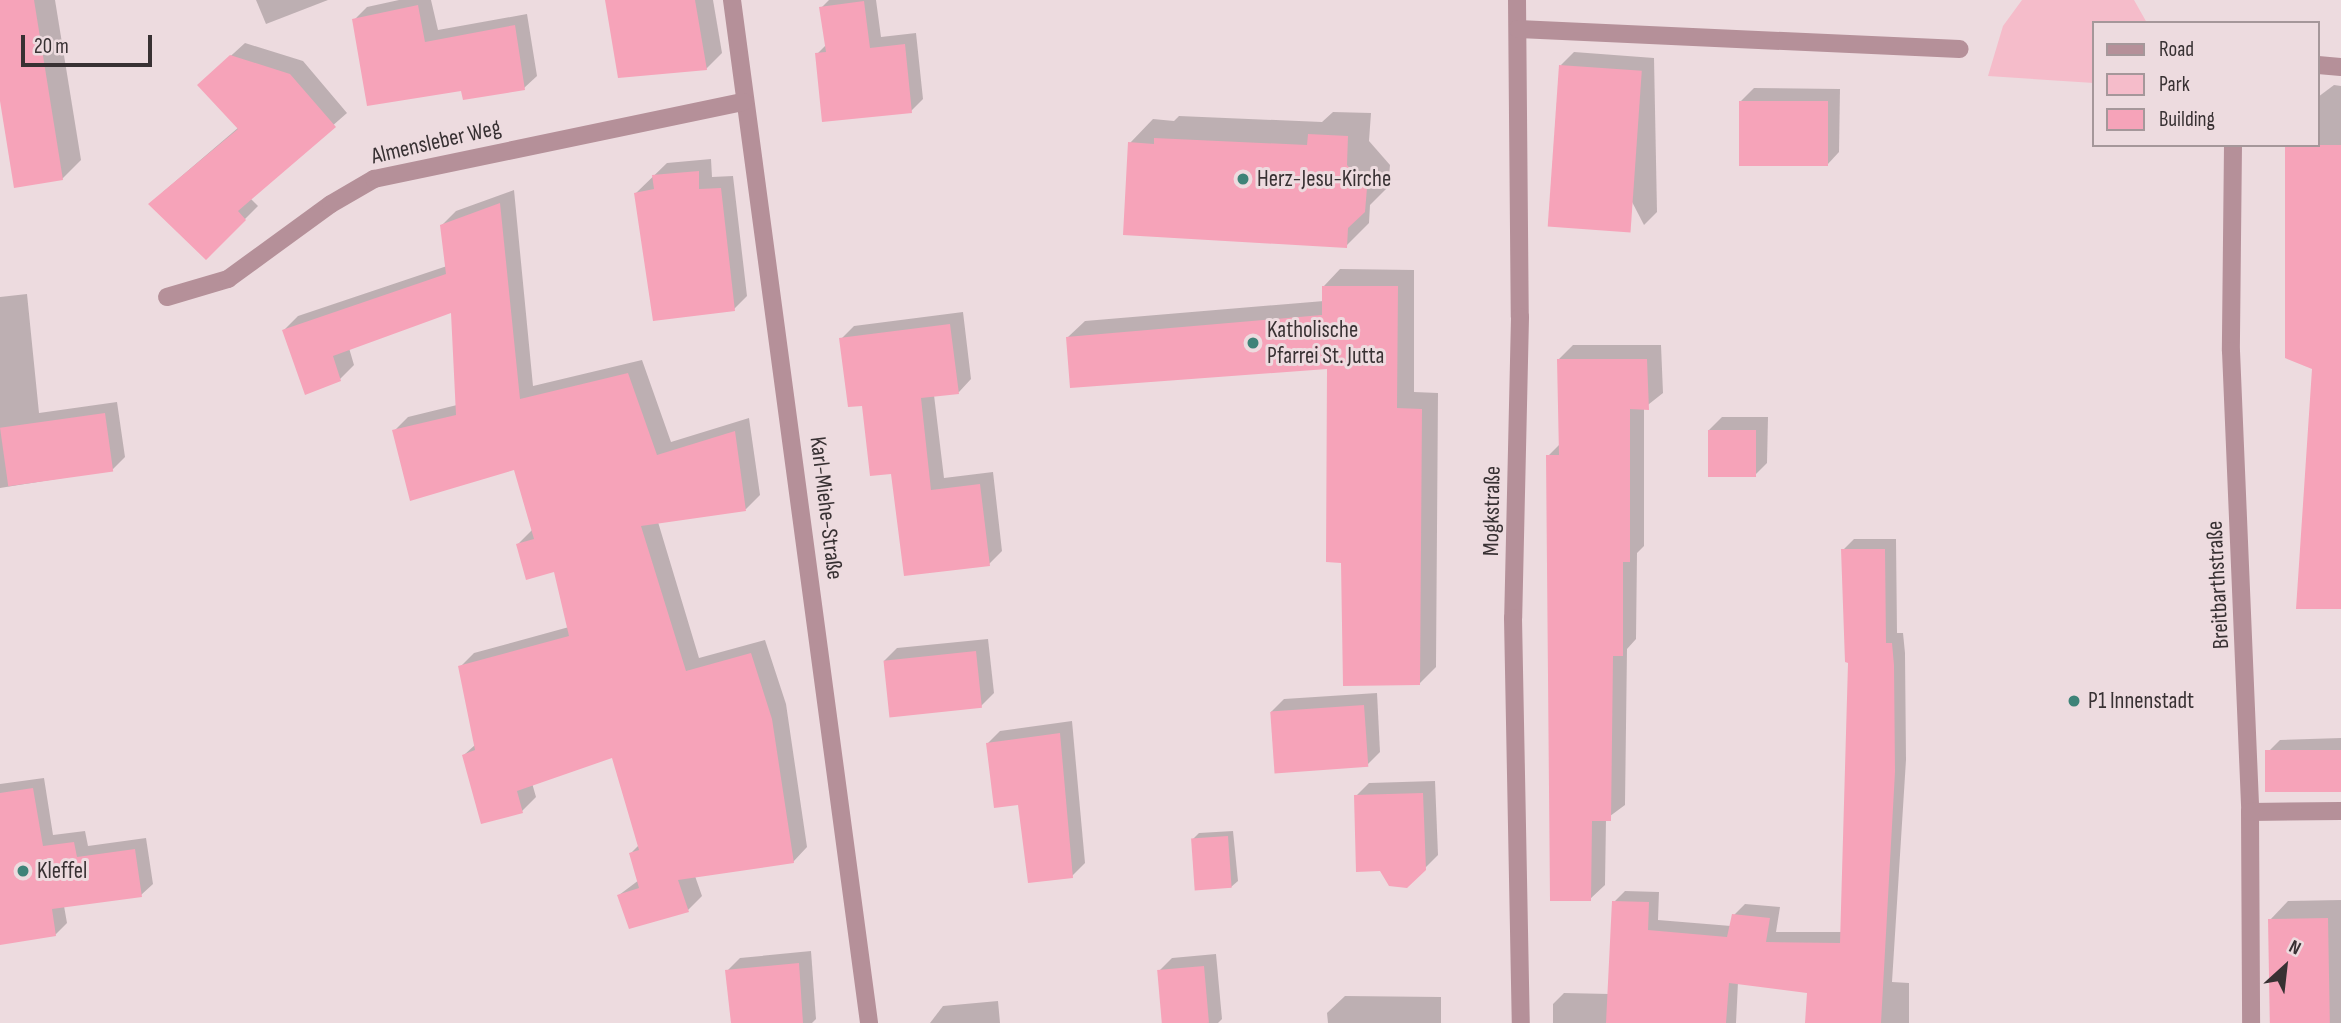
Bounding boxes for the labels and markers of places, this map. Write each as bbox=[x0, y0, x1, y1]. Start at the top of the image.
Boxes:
place label: Herz-Jesu-Kirche bbox=[1257, 165, 1391, 193]
marker: Herz-Jesu-Kirche bbox=[1235, 171, 1251, 187]
place label: Katholische Pfarrei St. Jutta bbox=[1267, 316, 1384, 370]
marker: Katholische Pfarrei St. Jutta bbox=[1245, 335, 1261, 351]
place label: P1 Innenstadt bbox=[2088, 687, 2194, 715]
marker: P1 Innenstadt bbox=[2066, 693, 2082, 709]
place label: Kleffel bbox=[37, 857, 87, 885]
marker: Kleffel bbox=[15, 863, 31, 879]

